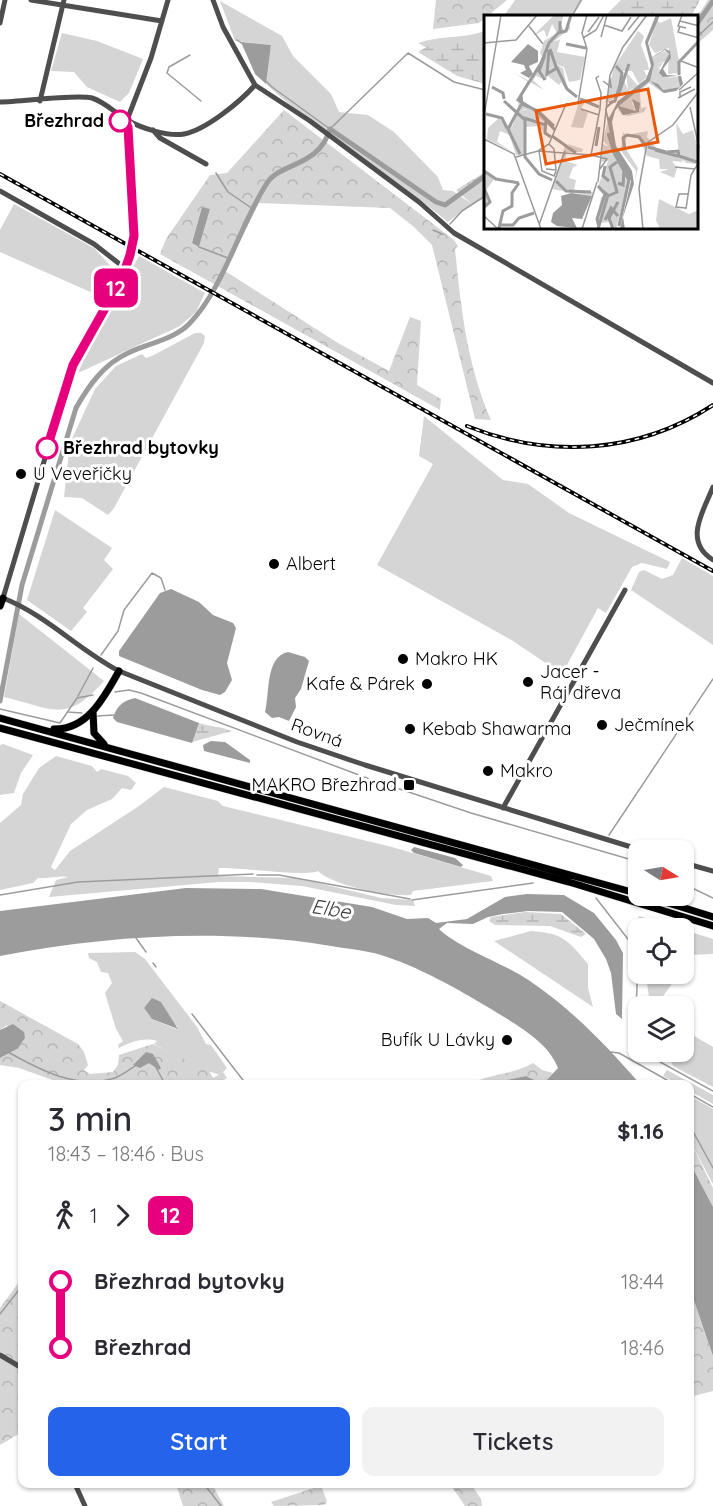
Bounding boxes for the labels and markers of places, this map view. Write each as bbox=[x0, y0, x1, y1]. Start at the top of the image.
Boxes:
place label: Březhrad bbox=[24, 109, 104, 132]
marker: Březhrad bbox=[109, 110, 131, 132]
place label: Březhrad bytovky bbox=[63, 436, 219, 459]
marker: Březhrad bytovky bbox=[36, 437, 58, 459]
place label: U Veveřičky bbox=[33, 462, 132, 485]
marker: U Veveřičky bbox=[14, 467, 28, 481]
place label: Albert bbox=[286, 552, 336, 575]
marker: Albert bbox=[267, 557, 281, 571]
place label: Makro HK bbox=[415, 647, 498, 670]
marker: Makro HK bbox=[396, 652, 410, 666]
place label: Jacer - Ráj dřeva bbox=[540, 660, 621, 704]
place label: Kafe & Párek bbox=[306, 672, 415, 695]
marker: Jacer - Ráj dřeva bbox=[521, 675, 535, 689]
marker: Kafe & Párek bbox=[420, 677, 434, 691]
place label: Ječmínek bbox=[614, 713, 694, 736]
place label: Kebab Shawarma bbox=[422, 717, 572, 740]
marker: Ječmínek bbox=[595, 718, 609, 732]
marker: Kebab Shawarma bbox=[403, 722, 417, 736]
place label: Makro bbox=[500, 759, 553, 782]
marker: Makro bbox=[481, 764, 495, 778]
place label: MAKRO Březhrad bbox=[252, 773, 397, 796]
marker: MAKRO Březhrad bbox=[402, 778, 416, 792]
place label: Bufík U Lávky bbox=[381, 1028, 495, 1051]
marker: Bufík U Lávky bbox=[500, 1033, 514, 1047]

